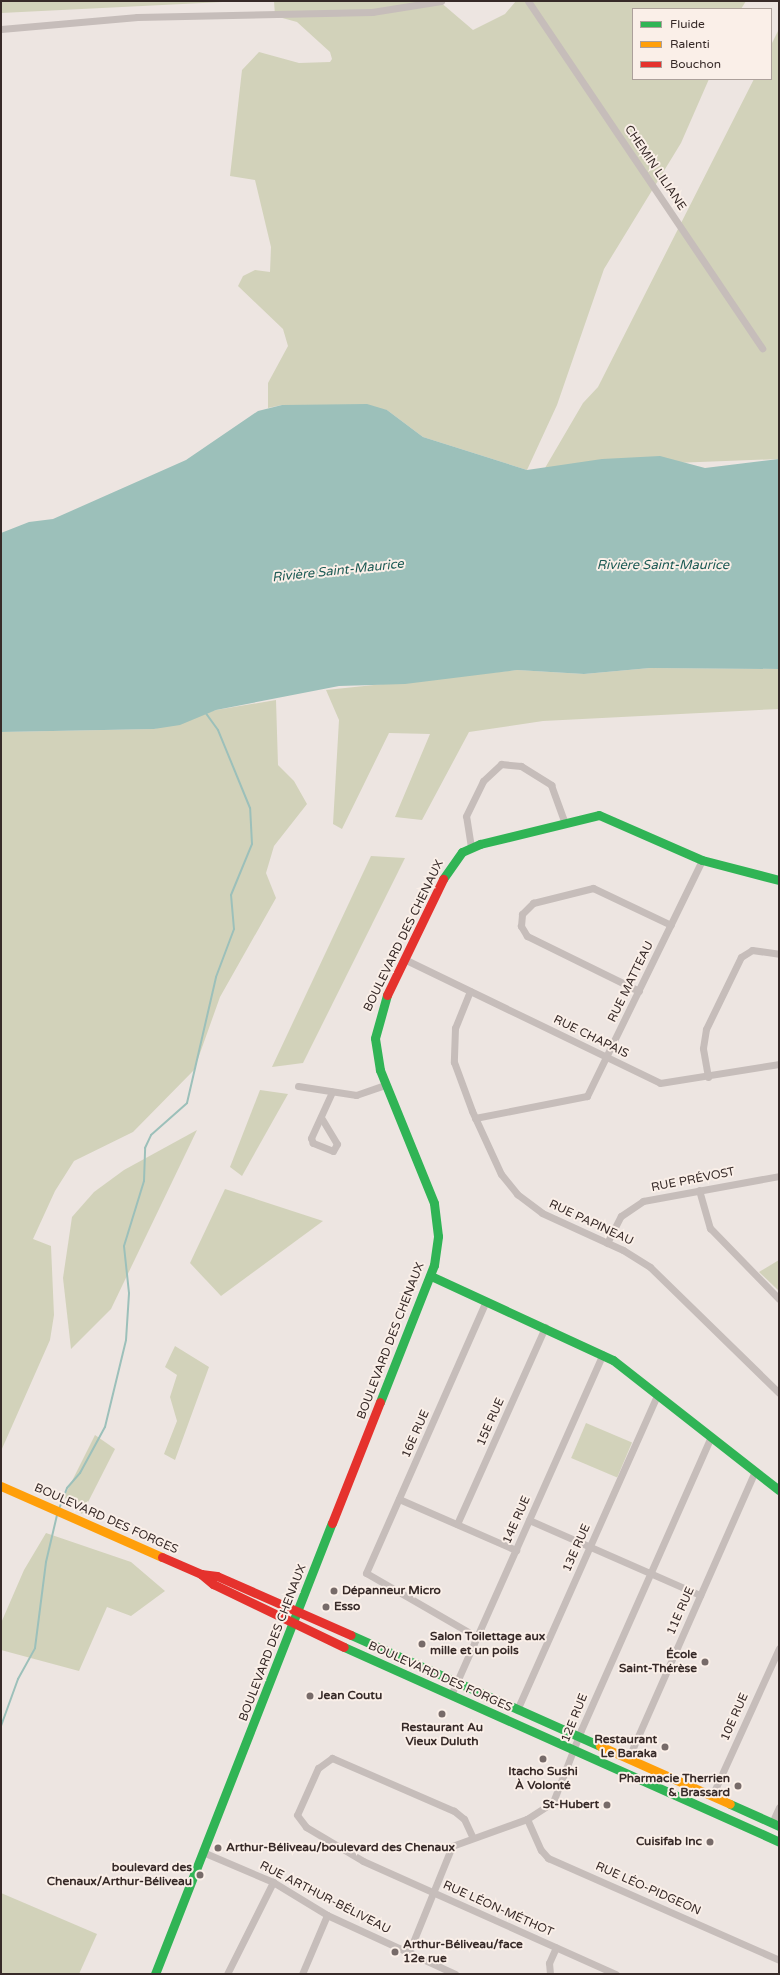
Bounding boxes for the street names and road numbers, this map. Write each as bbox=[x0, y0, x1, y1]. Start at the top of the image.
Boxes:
street label: CHEMIN LILIANE bbox=[621, 123, 689, 213]
street label: BOULEVARD DES CHENAUX bbox=[361, 858, 447, 1014]
street label: RUE MATTEAU bbox=[605, 939, 657, 1025]
street label: RUE CHAPAIS bbox=[551, 1013, 631, 1061]
street label: RUE PRÉVOST bbox=[650, 1165, 736, 1195]
street label: RUE PAPINEAU bbox=[546, 1197, 636, 1249]
street label: BOULEVARD DES CHENAUX bbox=[354, 1261, 428, 1421]
street label: 15E RUE bbox=[474, 1396, 508, 1448]
street label: 16E RUE bbox=[399, 1408, 433, 1460]
street label: BOULEVARD DES FORGES bbox=[32, 1481, 180, 1557]
street label: 14E RUE bbox=[500, 1494, 534, 1546]
street label: 13E RUE bbox=[560, 1522, 594, 1574]
street label: BOULEVARD DES CHENAUX bbox=[236, 1563, 310, 1723]
street label: 11E RUE bbox=[664, 1585, 698, 1637]
street label: BOULEVARD DES FORGES bbox=[366, 1639, 514, 1715]
street label: 10E RUE bbox=[718, 1691, 752, 1743]
street label: 12E RUE bbox=[559, 1692, 591, 1744]
street label: RUE ARTHUR-BÉLIVEAU bbox=[257, 1859, 393, 1937]
street label: RUE LÉO-PIDGEON bbox=[593, 1859, 703, 1919]
street label: RUE LÉON-MÉTHOT bbox=[440, 1878, 556, 1940]

